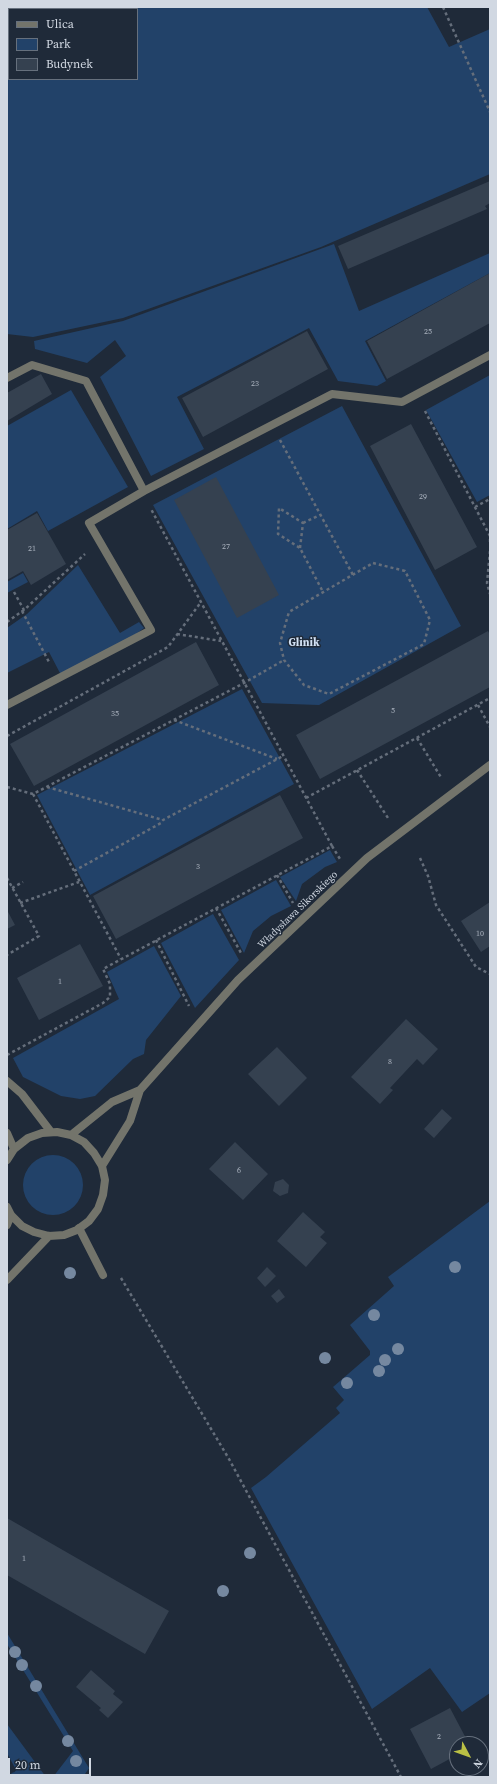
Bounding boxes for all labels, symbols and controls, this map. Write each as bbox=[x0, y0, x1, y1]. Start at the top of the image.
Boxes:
legend bbox=[8, 8, 138, 80]
text: Ulica bbox=[46, 16, 74, 32]
text: Park bbox=[46, 36, 71, 52]
text: Budynek bbox=[46, 56, 93, 72]
house number: 25 bbox=[424, 327, 432, 337]
house number: 23 bbox=[251, 379, 259, 389]
house number: 29 bbox=[419, 492, 427, 502]
house number: 27 bbox=[222, 542, 230, 552]
house number: 21 bbox=[28, 544, 36, 554]
district label: Glinik bbox=[288, 636, 320, 650]
house number: 5 bbox=[391, 706, 395, 716]
house number: 35 bbox=[111, 709, 119, 719]
house number: 3 bbox=[196, 862, 200, 872]
street label: Władysława Sikorskiego bbox=[256, 869, 340, 951]
house number: 10 bbox=[476, 929, 484, 939]
house number: 1 bbox=[58, 977, 62, 987]
house number: 8 bbox=[388, 1057, 392, 1067]
house number: 6 bbox=[237, 1166, 241, 1176]
house number: 1 bbox=[22, 1554, 26, 1564]
house number: 2 bbox=[437, 1732, 441, 1742]
north arrow bbox=[449, 1736, 489, 1776]
scale bar bbox=[10, 1750, 93, 1776]
text: N bbox=[469, 1756, 486, 1771]
text: 20 m bbox=[15, 1757, 41, 1773]

